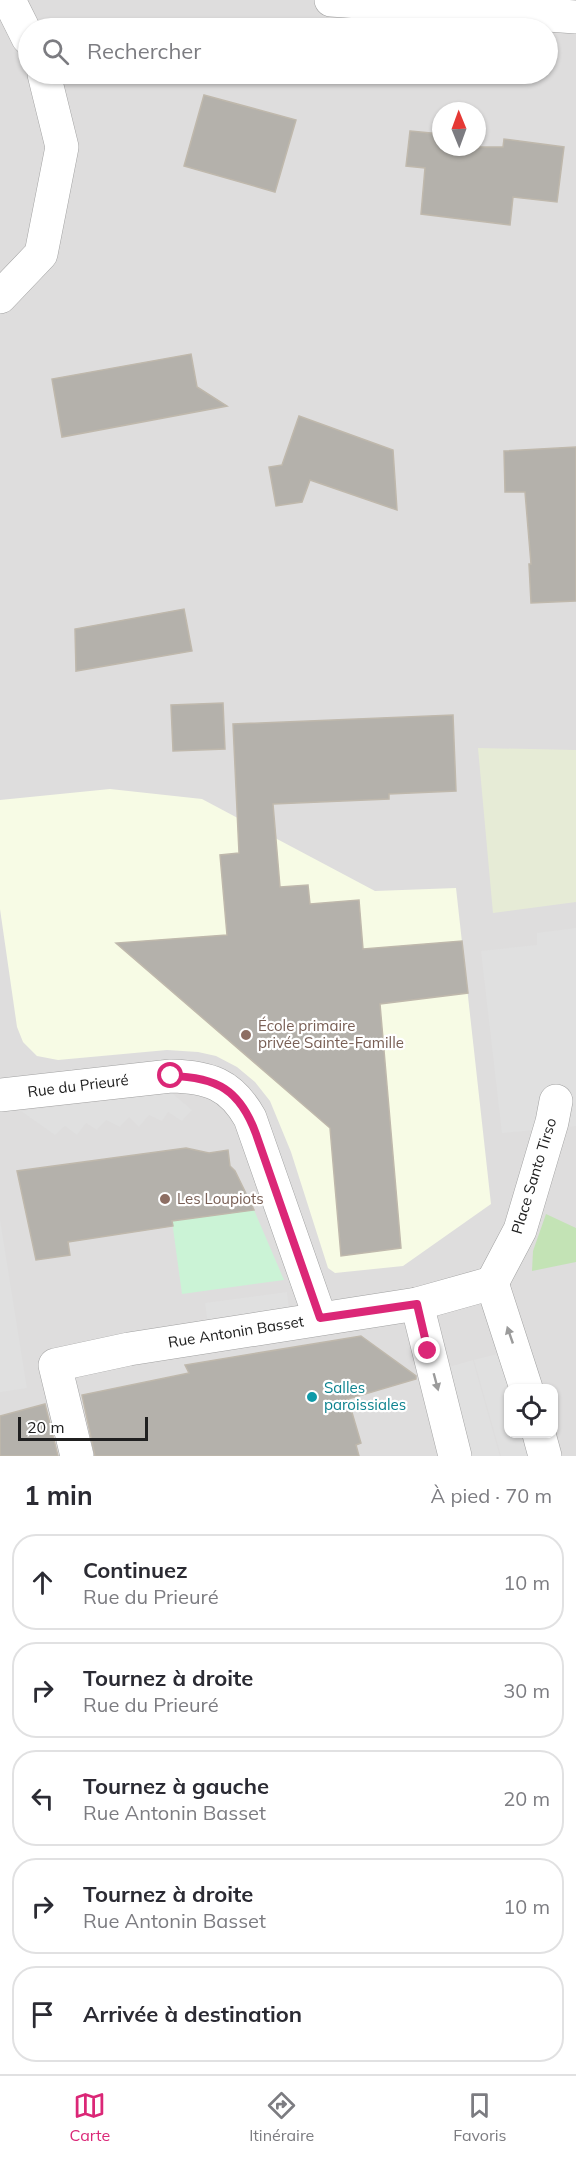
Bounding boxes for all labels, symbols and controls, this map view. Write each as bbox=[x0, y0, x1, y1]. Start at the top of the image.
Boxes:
search box bbox=[18, 18, 558, 84]
icon: search bbox=[39, 35, 72, 68]
text: Rechercher bbox=[87, 37, 201, 65]
north arrow bbox=[432, 102, 486, 156]
place label: École primaire privée Sainte-Famille bbox=[258, 1016, 404, 1052]
marker: École primaire privée Sainte-Famille bbox=[239, 1028, 253, 1042]
route start bbox=[157, 1062, 183, 1088]
street label: Rue du Prieuré bbox=[26, 1070, 130, 1101]
street label: Place Santo Tirso bbox=[507, 1115, 560, 1236]
place label: Les Loupiots bbox=[177, 1189, 264, 1208]
marker: Les Loupiots bbox=[158, 1192, 172, 1206]
street label: Rue Antonin Basset bbox=[167, 1311, 305, 1352]
one-way arrow bbox=[505, 1326, 514, 1344]
route end bbox=[414, 1337, 440, 1363]
one-way arrow bbox=[431, 1373, 441, 1391]
place label: Salles paroissiales bbox=[324, 1378, 406, 1414]
map controls bbox=[504, 1384, 558, 1438]
button: locate bbox=[504, 1384, 558, 1438]
marker: Salles paroissiales bbox=[305, 1390, 319, 1404]
scale bar bbox=[18, 1414, 148, 1442]
text: 20 m bbox=[27, 1417, 64, 1437]
text: 1 min bbox=[24, 1479, 93, 1512]
text: À pied · 70 m bbox=[431, 1483, 552, 1508]
text: Continuez bbox=[83, 1556, 188, 1584]
icon: ahead bbox=[26, 1566, 59, 1599]
text: 10 m bbox=[503, 1570, 550, 1595]
text: Rue du Prieuré bbox=[83, 1584, 219, 1609]
text: Tournez à droite bbox=[83, 1664, 253, 1692]
icon: right bbox=[26, 1674, 59, 1707]
text: 30 m bbox=[503, 1678, 550, 1703]
text: Rue du Prieuré bbox=[83, 1692, 219, 1717]
text: Tournez à gauche bbox=[83, 1772, 269, 1800]
icon: left bbox=[26, 1782, 59, 1815]
text: 20 m bbox=[503, 1786, 550, 1811]
text: Rue Antonin Basset bbox=[83, 1800, 266, 1825]
text: Tournez à droite bbox=[83, 1880, 253, 1908]
icon: right bbox=[26, 1890, 59, 1923]
text: 10 m bbox=[503, 1894, 550, 1919]
text: Rue Antonin Basset bbox=[83, 1908, 266, 1933]
icon: arrive bbox=[26, 1998, 59, 2031]
text: Arrivée à destination bbox=[83, 2000, 302, 2028]
tab: Carte bbox=[69, 2089, 110, 2145]
tab: Itinéraire bbox=[249, 2089, 314, 2145]
tab: Favoris bbox=[453, 2089, 507, 2145]

